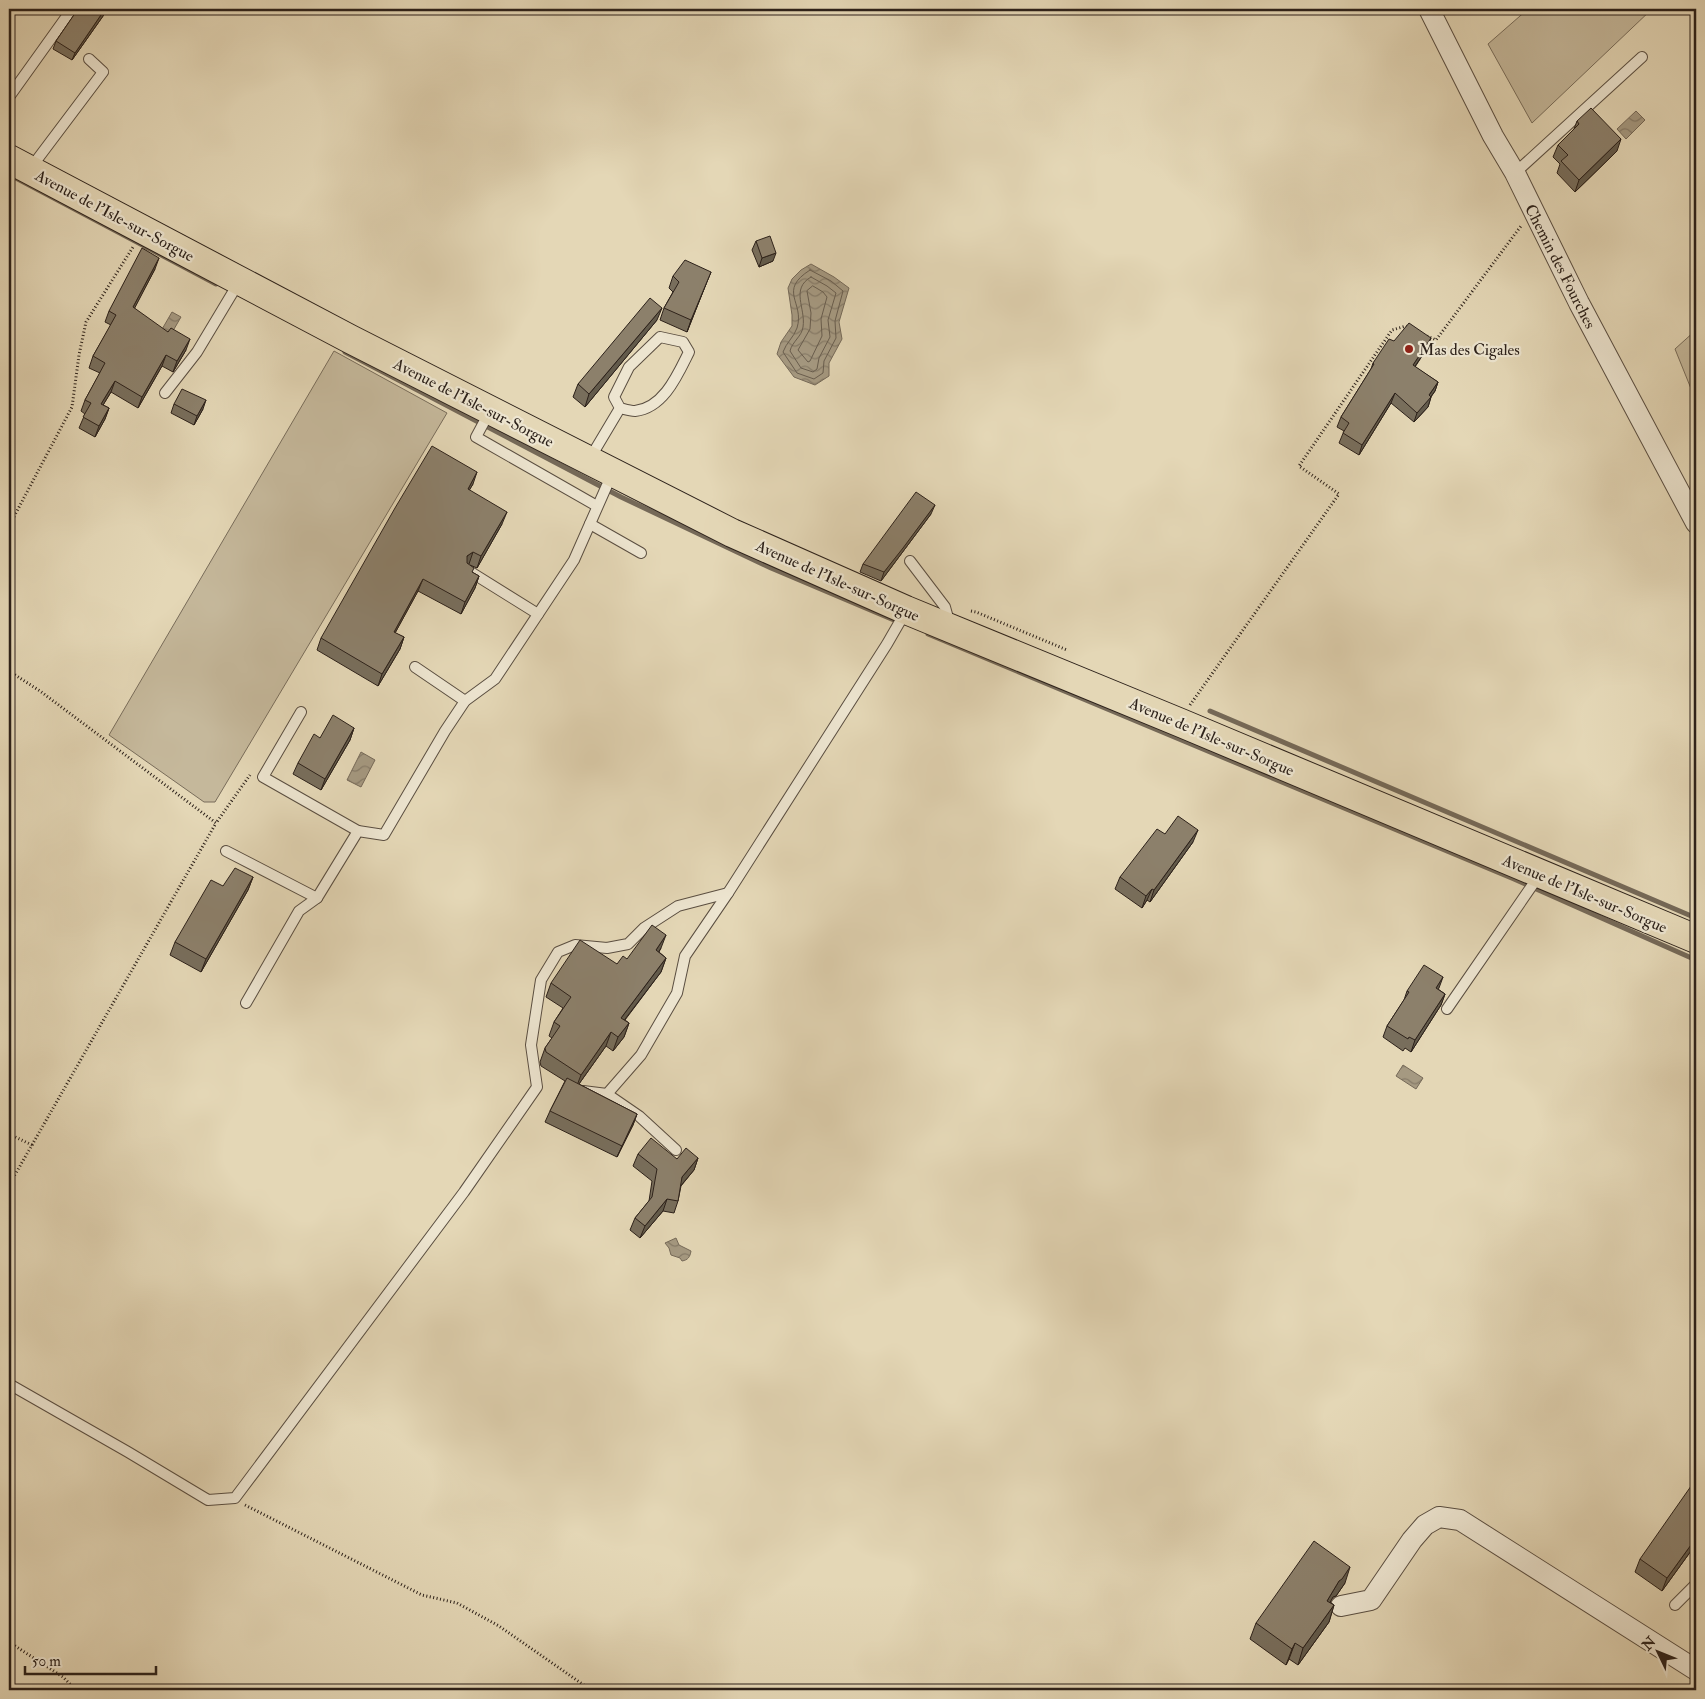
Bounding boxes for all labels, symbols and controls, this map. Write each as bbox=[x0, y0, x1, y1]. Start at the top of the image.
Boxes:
street label: Avenue de l'Isle-sur-Sorgue bbox=[31, 165, 198, 266]
street label: Chemin des Fourches bbox=[1520, 201, 1600, 332]
place label: Mas des Cigales bbox=[1419, 340, 1520, 360]
marker: Mas des Cigales bbox=[1403, 343, 1415, 355]
street label: Avenue de l'Isle-sur-Sorgue bbox=[389, 353, 557, 452]
street label: Avenue de l'Isle-sur-Sorgue bbox=[752, 535, 923, 626]
street label: Avenue de l'Isle-sur-Sorgue bbox=[1125, 693, 1297, 781]
street label: Avenue de l'Isle-sur-Sorgue bbox=[1498, 850, 1670, 938]
north arrow bbox=[1632, 1626, 1682, 1676]
text: N bbox=[1638, 1633, 1660, 1655]
scale bar bbox=[25, 1644, 156, 1676]
text: 50 m bbox=[32, 1652, 61, 1671]

